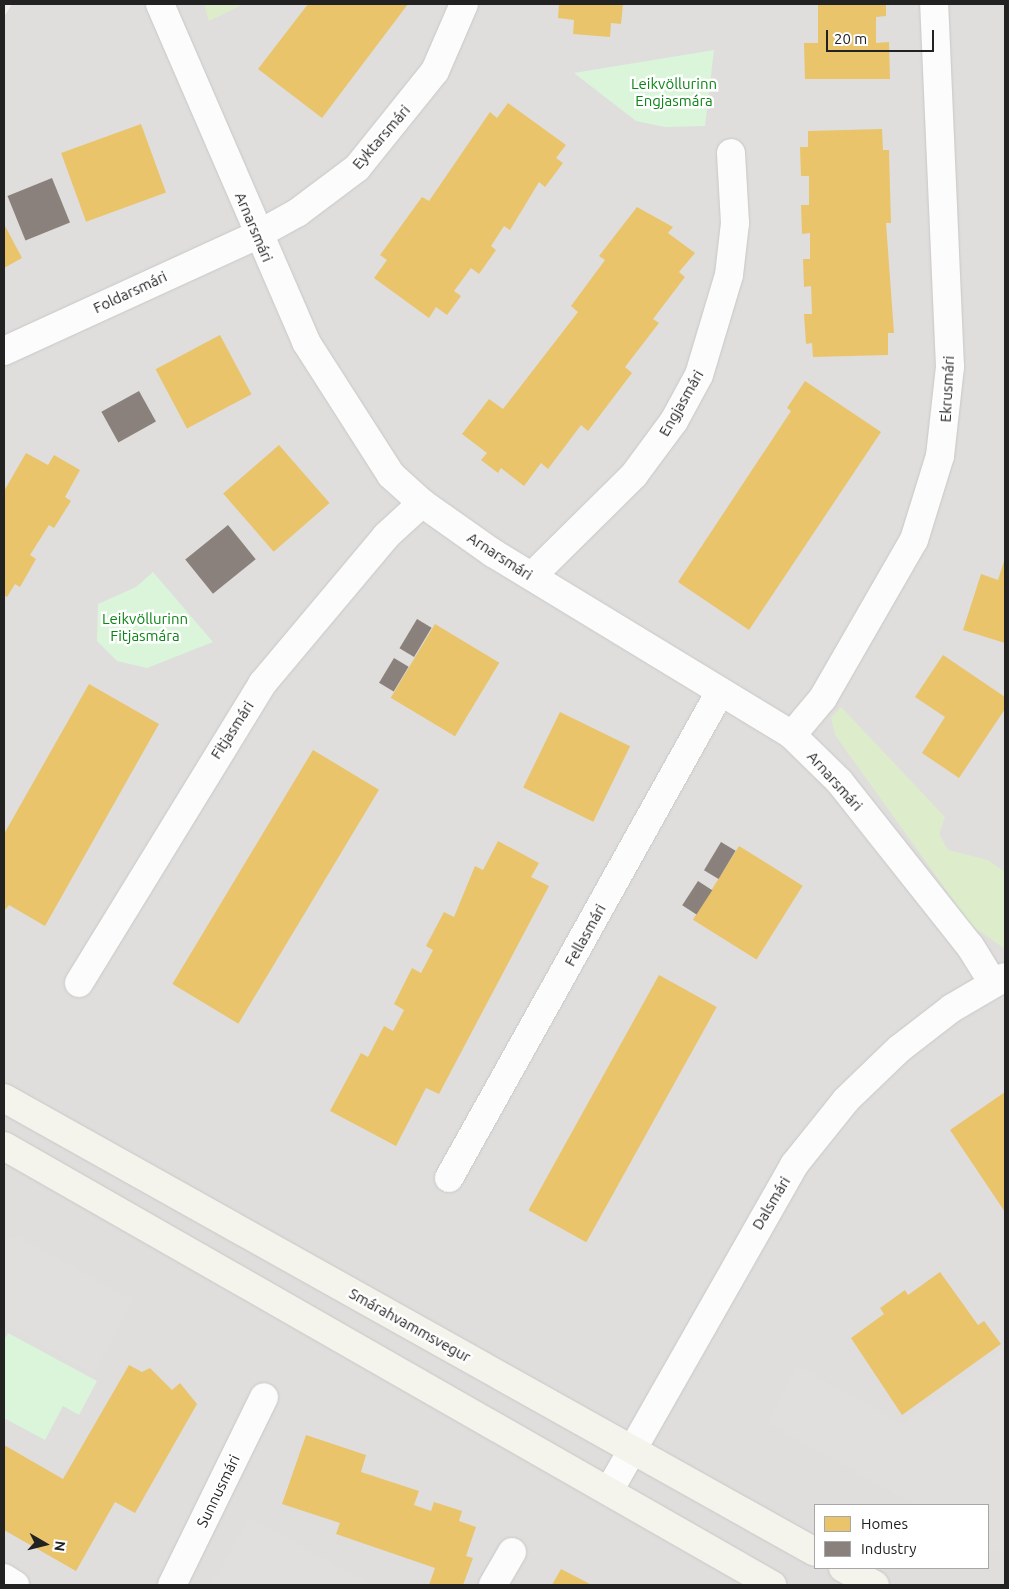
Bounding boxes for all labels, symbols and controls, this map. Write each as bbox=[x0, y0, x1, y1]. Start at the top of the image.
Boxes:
scale bar bbox=[829, 20, 936, 52]
text: 20 m bbox=[834, 30, 867, 47]
park label: Leikvöllurinn Engjasmára bbox=[631, 74, 717, 109]
street label: Eyktarsmári bbox=[348, 101, 414, 173]
street label: Arnarsmári bbox=[231, 189, 277, 265]
street label: Foldarsmári bbox=[90, 267, 170, 317]
street label: Ekrusmári bbox=[936, 355, 958, 423]
street label: Engjasmári bbox=[655, 367, 707, 439]
street label: Arnarsmári bbox=[464, 528, 536, 584]
park label: Leikvöllurinn Fitjasmára bbox=[102, 609, 188, 644]
street label: Fitjasmári bbox=[207, 698, 257, 762]
street label: Arnarsmári bbox=[804, 748, 866, 814]
street label: Fellasmári bbox=[561, 901, 609, 969]
street label: Dalsmári bbox=[748, 1173, 794, 1233]
street label: Smárahvammsvegur bbox=[346, 1284, 474, 1366]
street label: Sunnusmári bbox=[193, 1452, 243, 1530]
legend bbox=[814, 1504, 989, 1569]
text: Homes bbox=[861, 1515, 908, 1532]
north arrow bbox=[20, 1519, 70, 1569]
text: N bbox=[51, 1540, 69, 1552]
text: Industry bbox=[861, 1540, 916, 1557]

